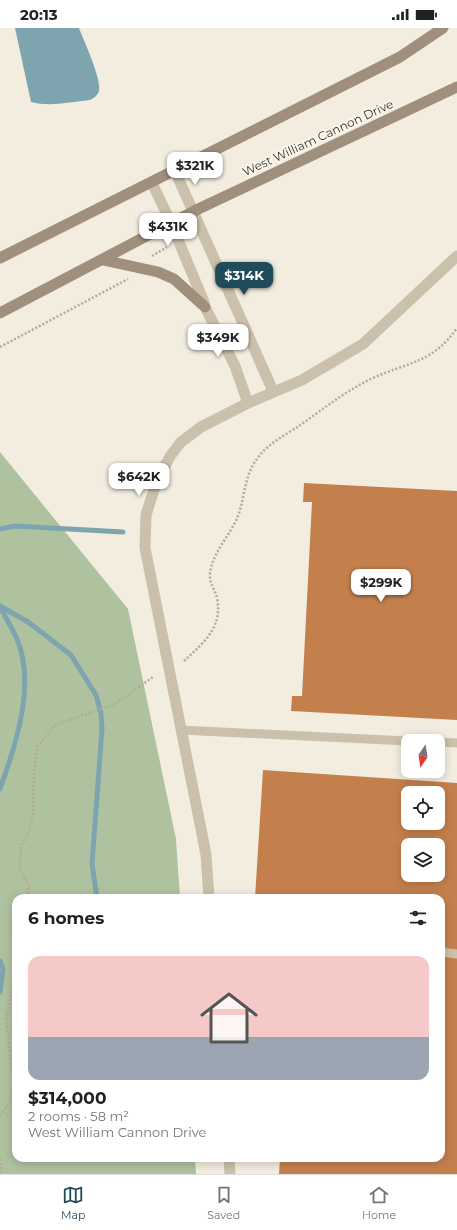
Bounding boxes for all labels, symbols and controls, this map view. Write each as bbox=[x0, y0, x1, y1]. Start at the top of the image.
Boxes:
text: 20:13 bbox=[20, 5, 58, 24]
street label: West William Cannon Drive bbox=[240, 96, 396, 179]
pin: $321K bbox=[167, 152, 223, 186]
text: $321K bbox=[176, 157, 214, 173]
pin: $431K bbox=[140, 213, 196, 247]
text: $431K bbox=[148, 218, 188, 234]
pin: $314K bbox=[216, 262, 272, 296]
text: $314K bbox=[224, 267, 264, 283]
pin: $349K bbox=[190, 324, 246, 358]
text: $349K bbox=[197, 329, 239, 345]
pin: $642K bbox=[111, 463, 167, 497]
text: $642K bbox=[118, 468, 160, 484]
pin: $299K bbox=[353, 569, 409, 603]
text: $299K bbox=[360, 574, 402, 590]
north arrow bbox=[401, 734, 445, 778]
map controls bbox=[401, 734, 445, 882]
button: locate bbox=[401, 786, 445, 830]
button: layers bbox=[401, 838, 445, 882]
icon: filters bbox=[407, 907, 429, 929]
text: 6 homes bbox=[28, 908, 104, 928]
icon: home bbox=[193, 982, 265, 1054]
text: $314,000 bbox=[28, 1088, 106, 1108]
text: 2 rooms · 58 m² bbox=[28, 1108, 129, 1124]
text: West William Cannon Drive bbox=[28, 1124, 206, 1140]
tab: Map bbox=[61, 1184, 85, 1222]
tab: Saved bbox=[207, 1184, 240, 1222]
tab: Home bbox=[362, 1184, 396, 1222]

